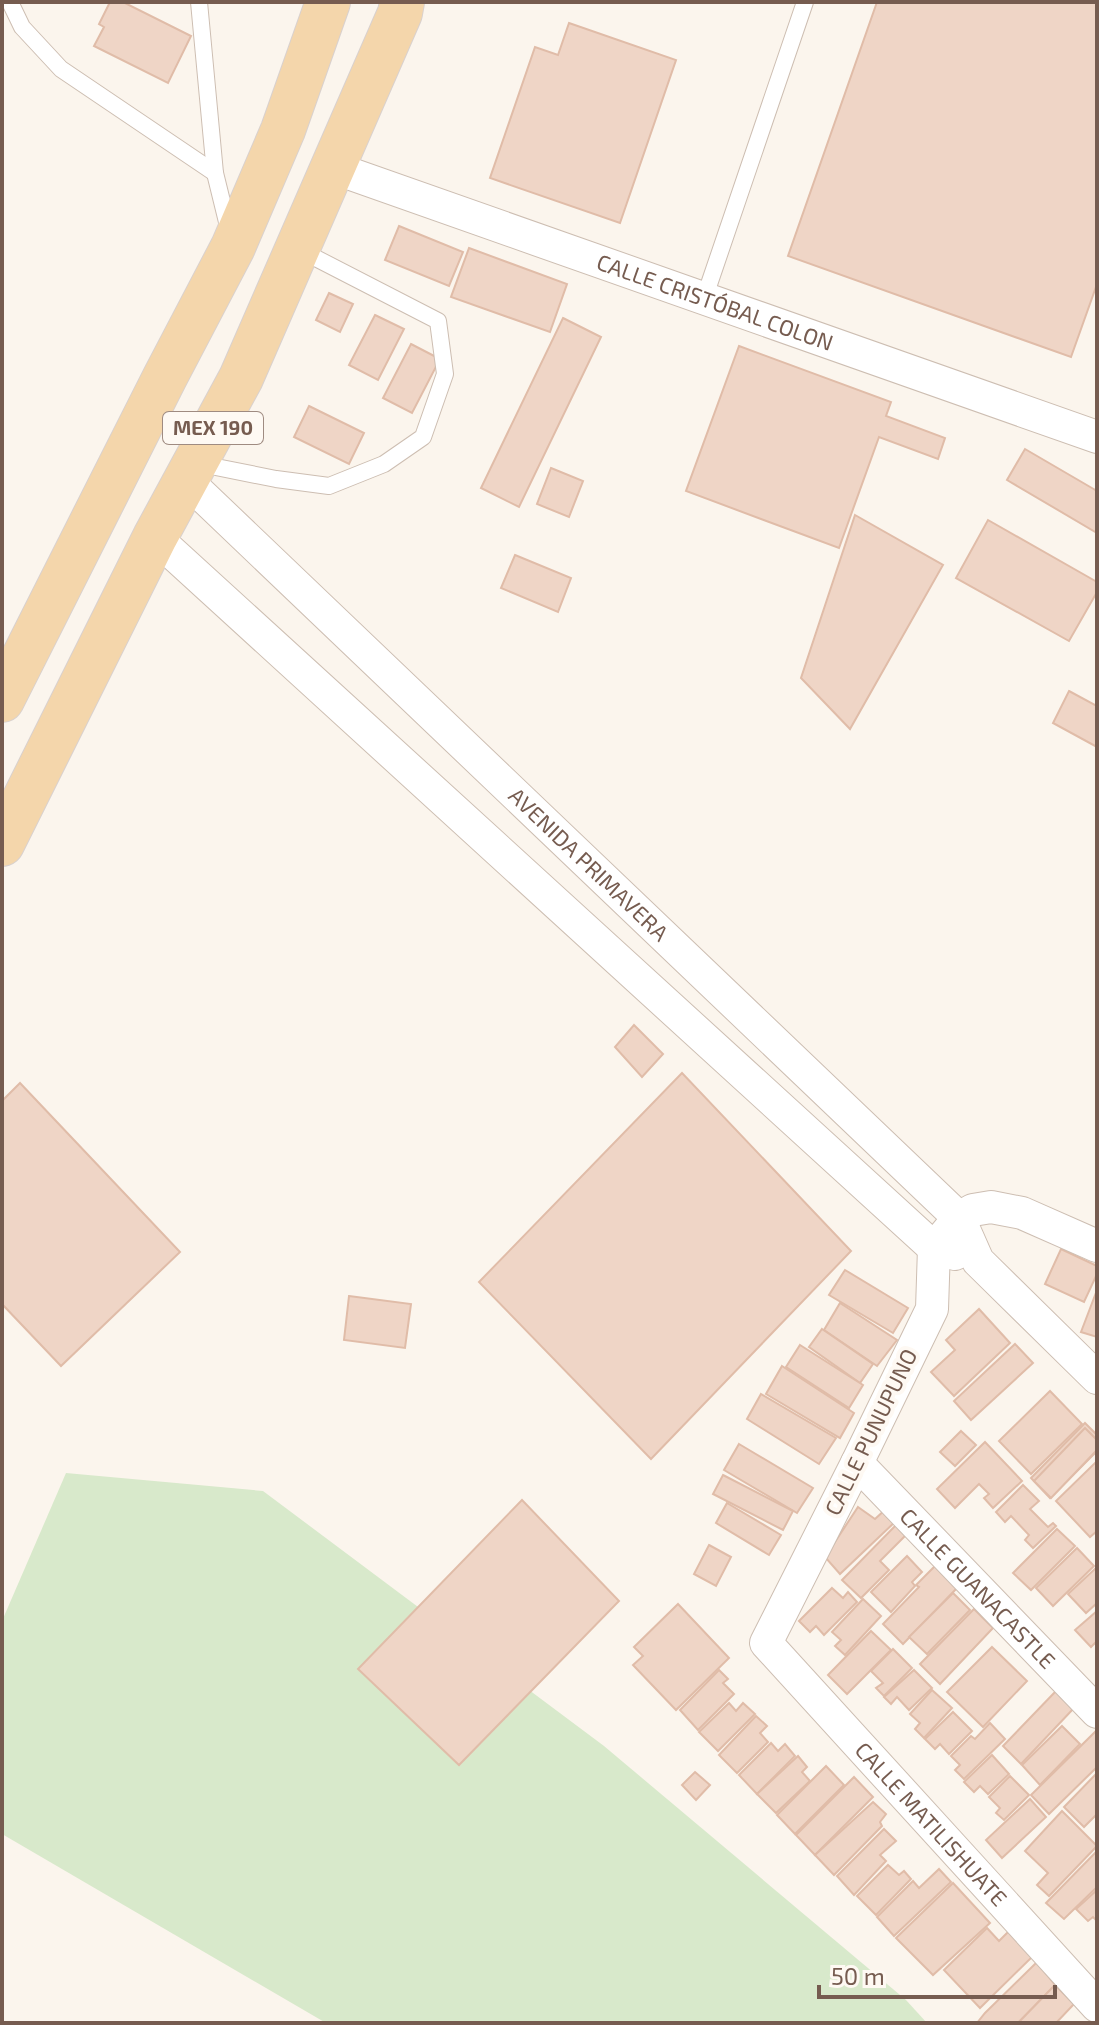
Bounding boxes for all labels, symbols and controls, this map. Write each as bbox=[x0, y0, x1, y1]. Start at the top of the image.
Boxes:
street label: CALLE CRISTÓBAL COLON bbox=[594, 248, 837, 355]
road number: MEX 190 bbox=[163, 412, 263, 444]
street label: AVENIDA PRIMAVERA bbox=[504, 782, 674, 946]
street label: CALLE PUNUPUNO bbox=[819, 1344, 922, 1519]
street label: CALLE GUANACASTLE bbox=[895, 1502, 1062, 1673]
street label: CALLE MATILISHUATE bbox=[851, 1736, 1013, 1911]
scale bar bbox=[819, 1949, 1055, 1999]
text: 50 m bbox=[831, 1961, 885, 1990]

